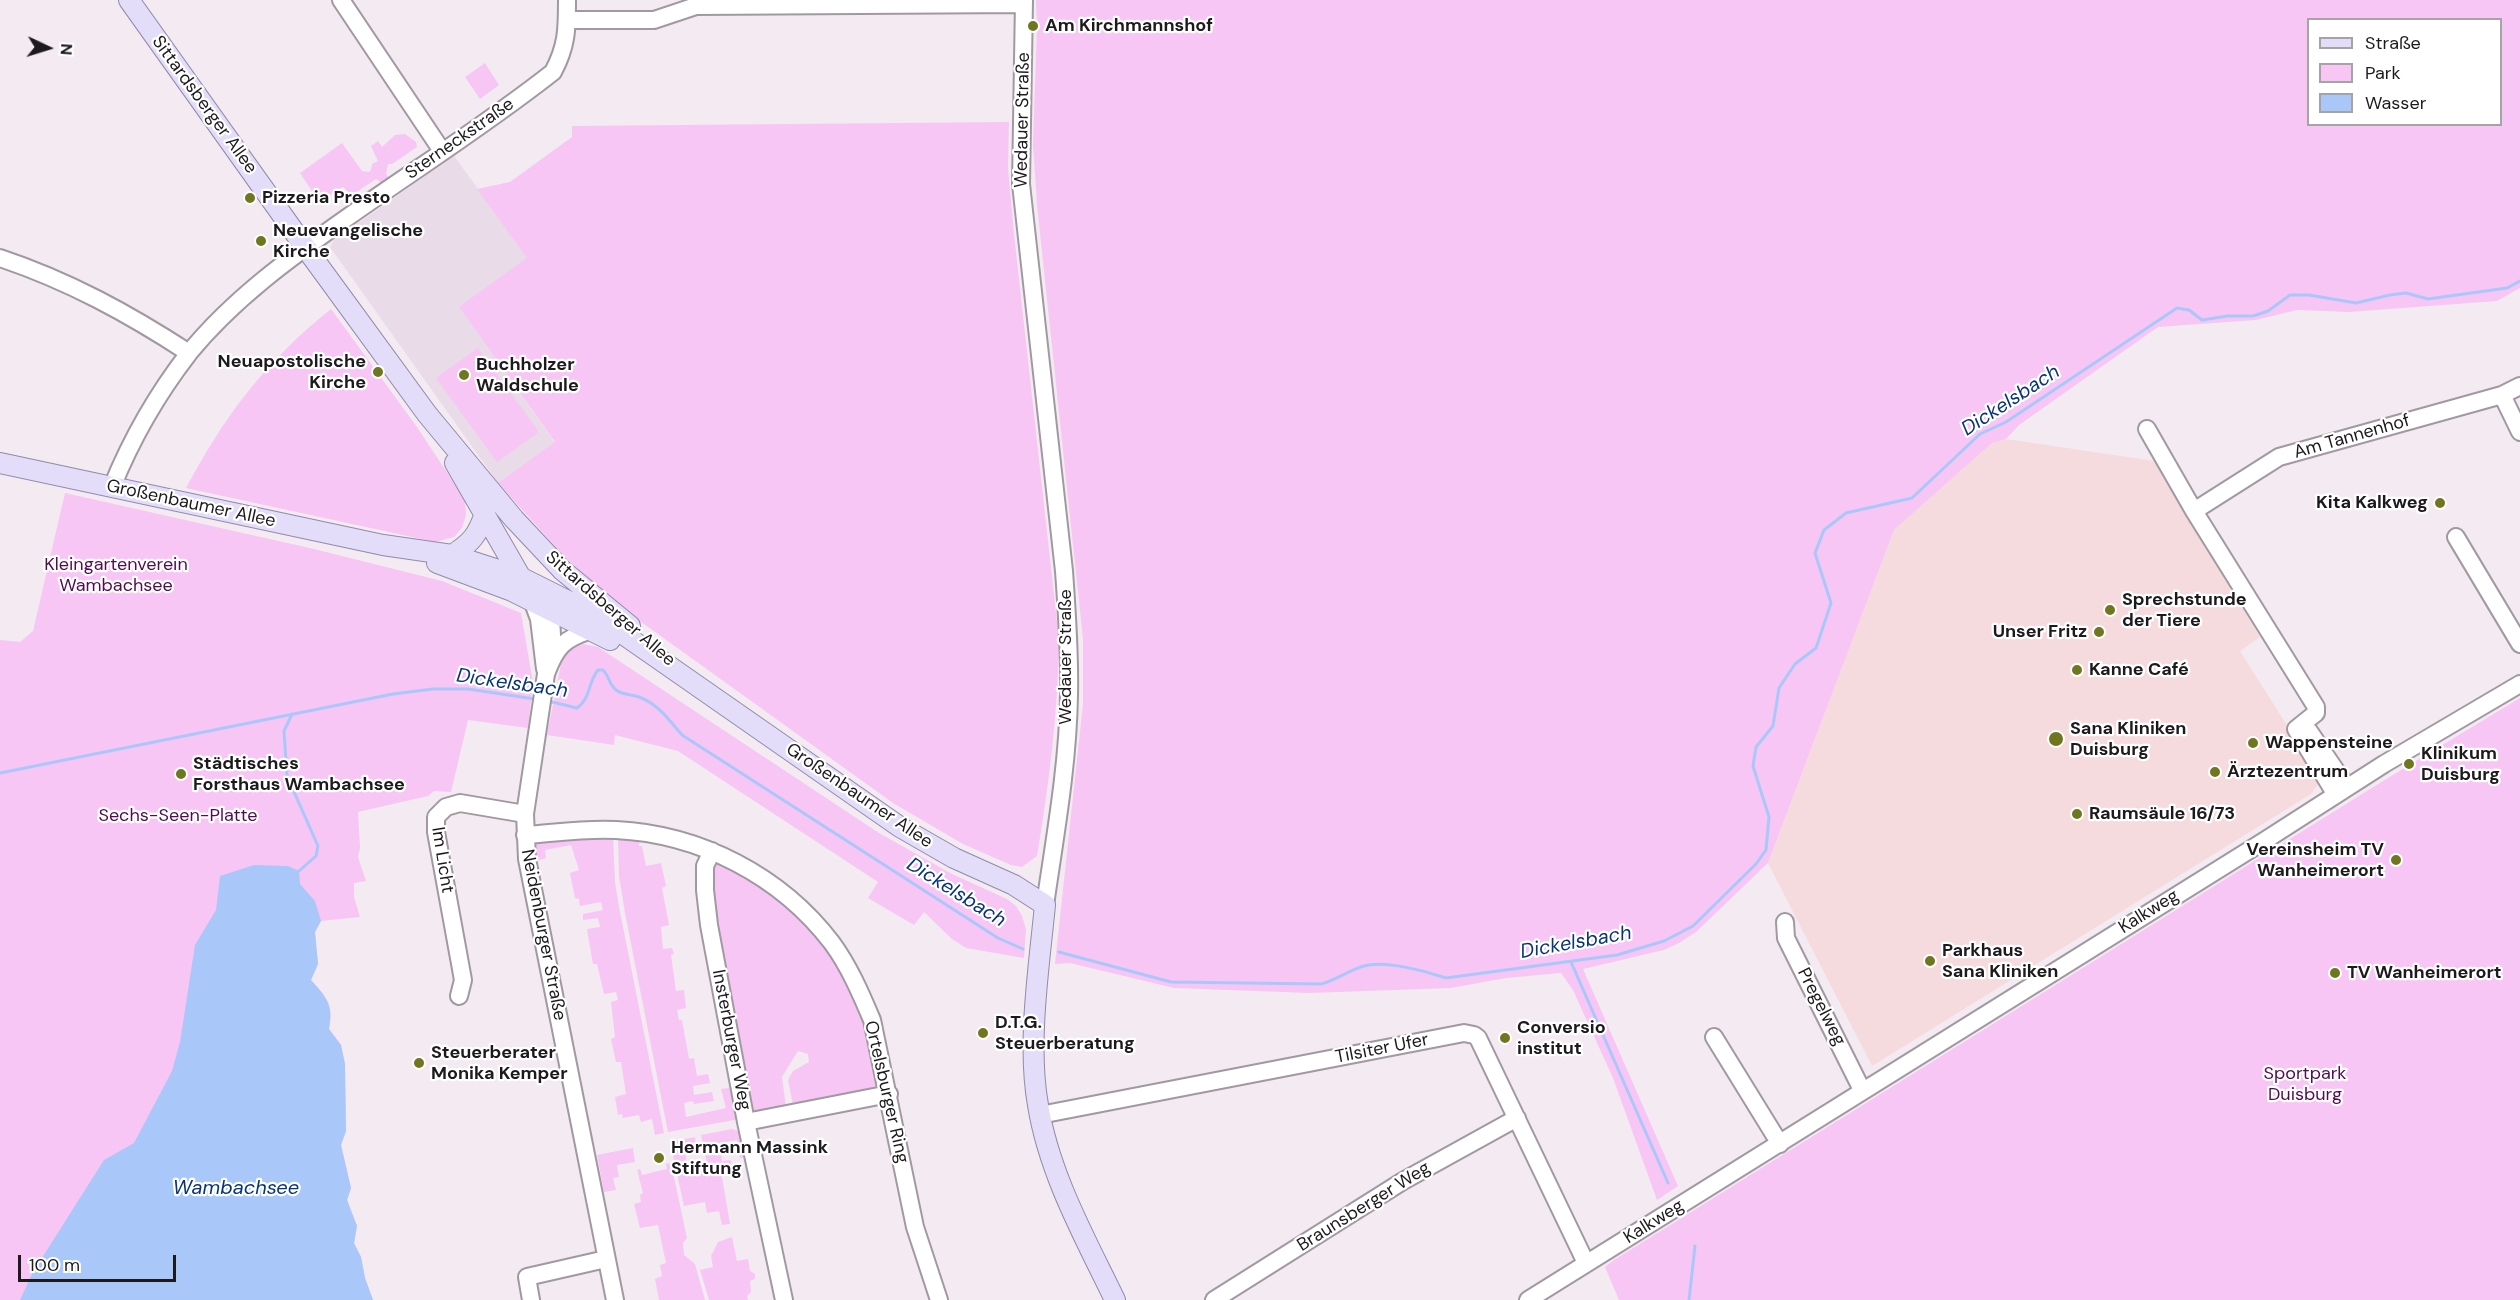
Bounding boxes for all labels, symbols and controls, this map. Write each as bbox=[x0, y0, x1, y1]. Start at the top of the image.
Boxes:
place label: Am Kirchmannshof bbox=[1045, 15, 1213, 37]
north arrow bbox=[18, 18, 78, 78]
legend bbox=[2307, 18, 2502, 126]
marker: Am Kirchmannshof bbox=[1026, 19, 1040, 33]
text: Straße bbox=[2365, 31, 2421, 55]
street label: Sittardsberger Allee bbox=[147, 32, 261, 178]
text: N bbox=[56, 43, 77, 56]
street label: Wedauer Straße bbox=[1011, 52, 1035, 188]
text: Park bbox=[2365, 61, 2401, 85]
text: Wasser bbox=[2365, 91, 2426, 115]
street label: Sterneckstraße bbox=[402, 94, 518, 184]
place label: Pizzeria Presto bbox=[262, 187, 390, 209]
marker: Pizzeria Presto bbox=[243, 191, 257, 205]
place label: Neuevangelische Kirche bbox=[273, 220, 423, 262]
marker: Neuevangelische Kirche bbox=[254, 234, 268, 248]
place label: Neuapostolische Kirche bbox=[218, 351, 366, 394]
place label: Buchholzer Waldschule bbox=[476, 354, 579, 397]
water label: Dickelsbach bbox=[1957, 360, 2065, 442]
marker: Neuapostolische Kirche bbox=[371, 365, 385, 379]
marker: Buchholzer Waldschule bbox=[457, 368, 471, 382]
street label: Am Tannenhof bbox=[2291, 410, 2413, 464]
street label: Großenbaumer Allee bbox=[104, 476, 278, 532]
place label: Kita Kalkweg bbox=[2316, 492, 2428, 514]
marker: Kita Kalkweg bbox=[2433, 496, 2447, 510]
street label: Sittardsberger Allee bbox=[541, 547, 679, 671]
park label: Kleingartenverein Wambachsee bbox=[44, 554, 188, 596]
street label: Wedauer Straße bbox=[1055, 589, 1077, 725]
place label: Sprechstunde der Tiere bbox=[2122, 589, 2247, 632]
marker: Sprechstunde der Tiere bbox=[2103, 603, 2117, 617]
place label: Unser Fritz bbox=[1993, 621, 2087, 643]
marker: Unser Fritz bbox=[2092, 625, 2106, 639]
place label: Kanne Café bbox=[2089, 659, 2189, 681]
marker: Kanne Café bbox=[2070, 663, 2084, 677]
water label: Dickelsbach bbox=[455, 664, 569, 704]
place label: Sana Kliniken Duisburg bbox=[2070, 718, 2186, 760]
marker: Sana Kliniken Duisburg bbox=[2047, 730, 2065, 748]
place label: Wappensteine bbox=[2265, 732, 2393, 754]
marker: Wappensteine bbox=[2246, 736, 2260, 750]
street label: Großenbaumer Allee bbox=[782, 739, 936, 853]
place label: Klinikum Duisburg bbox=[2421, 743, 2500, 786]
place label: Städtisches Forsthaus Wambachsee bbox=[193, 753, 405, 795]
marker: Klinikum Duisburg bbox=[2402, 757, 2416, 771]
place label: Ärztezentrum bbox=[2227, 761, 2348, 783]
marker: Ärztezentrum bbox=[2208, 765, 2222, 779]
marker: Städtisches Forsthaus Wambachsee bbox=[174, 767, 188, 781]
place label: Raumsäule 16/73 bbox=[2089, 803, 2235, 825]
park label: Sechs-Seen-Platte bbox=[98, 805, 258, 827]
marker: Raumsäule 16/73 bbox=[2070, 807, 2084, 821]
street label: Im Licht bbox=[426, 825, 458, 895]
place label: Vereinsheim TV Wanheimerort bbox=[2246, 839, 2384, 882]
street label: Neidenburger Straße bbox=[516, 848, 570, 1022]
water label: Dickelsbach bbox=[902, 853, 1010, 933]
marker: Vereinsheim TV Wanheimerort bbox=[2389, 853, 2403, 867]
street label: Kalkweg bbox=[2115, 885, 2183, 939]
water label: Dickelsbach bbox=[1519, 921, 1633, 965]
place label: Parkhaus Sana Kliniken bbox=[1942, 940, 2058, 982]
marker: Parkhaus Sana Kliniken bbox=[1923, 954, 1937, 968]
place label: TV Wanheimerort bbox=[2347, 962, 2502, 984]
street label: Pregelweg bbox=[1792, 964, 1850, 1050]
marker: TV Wanheimerort bbox=[2328, 966, 2342, 980]
street label: Insterburger Weg bbox=[707, 968, 755, 1112]
place label: D.T.G. Steuerberatung bbox=[995, 1012, 1135, 1054]
place label: Conversio institut bbox=[1517, 1017, 1606, 1060]
street label: Ortelsburger Ring bbox=[859, 1019, 913, 1165]
marker: D.T.G. Steuerberatung bbox=[976, 1026, 990, 1040]
street label: Tilsiter Ufer bbox=[1333, 1029, 1431, 1069]
marker: Conversio institut bbox=[1498, 1031, 1512, 1045]
place label: Steuerberater Monika Kemper bbox=[431, 1042, 568, 1084]
marker: Steuerberater Monika Kemper bbox=[412, 1056, 426, 1070]
park label: Sportpark Duisburg bbox=[2264, 1063, 2346, 1106]
place label: Hermann Massink Stiftung bbox=[671, 1137, 828, 1180]
marker: Hermann Massink Stiftung bbox=[652, 1151, 666, 1165]
street label: Braunsberger Weg bbox=[1293, 1157, 1435, 1257]
water label: Wambachsee bbox=[173, 1177, 299, 1201]
street label: Kalkweg bbox=[1620, 1195, 1688, 1249]
scale bar bbox=[21, 1243, 178, 1281]
text: 100 m bbox=[29, 1253, 80, 1277]

